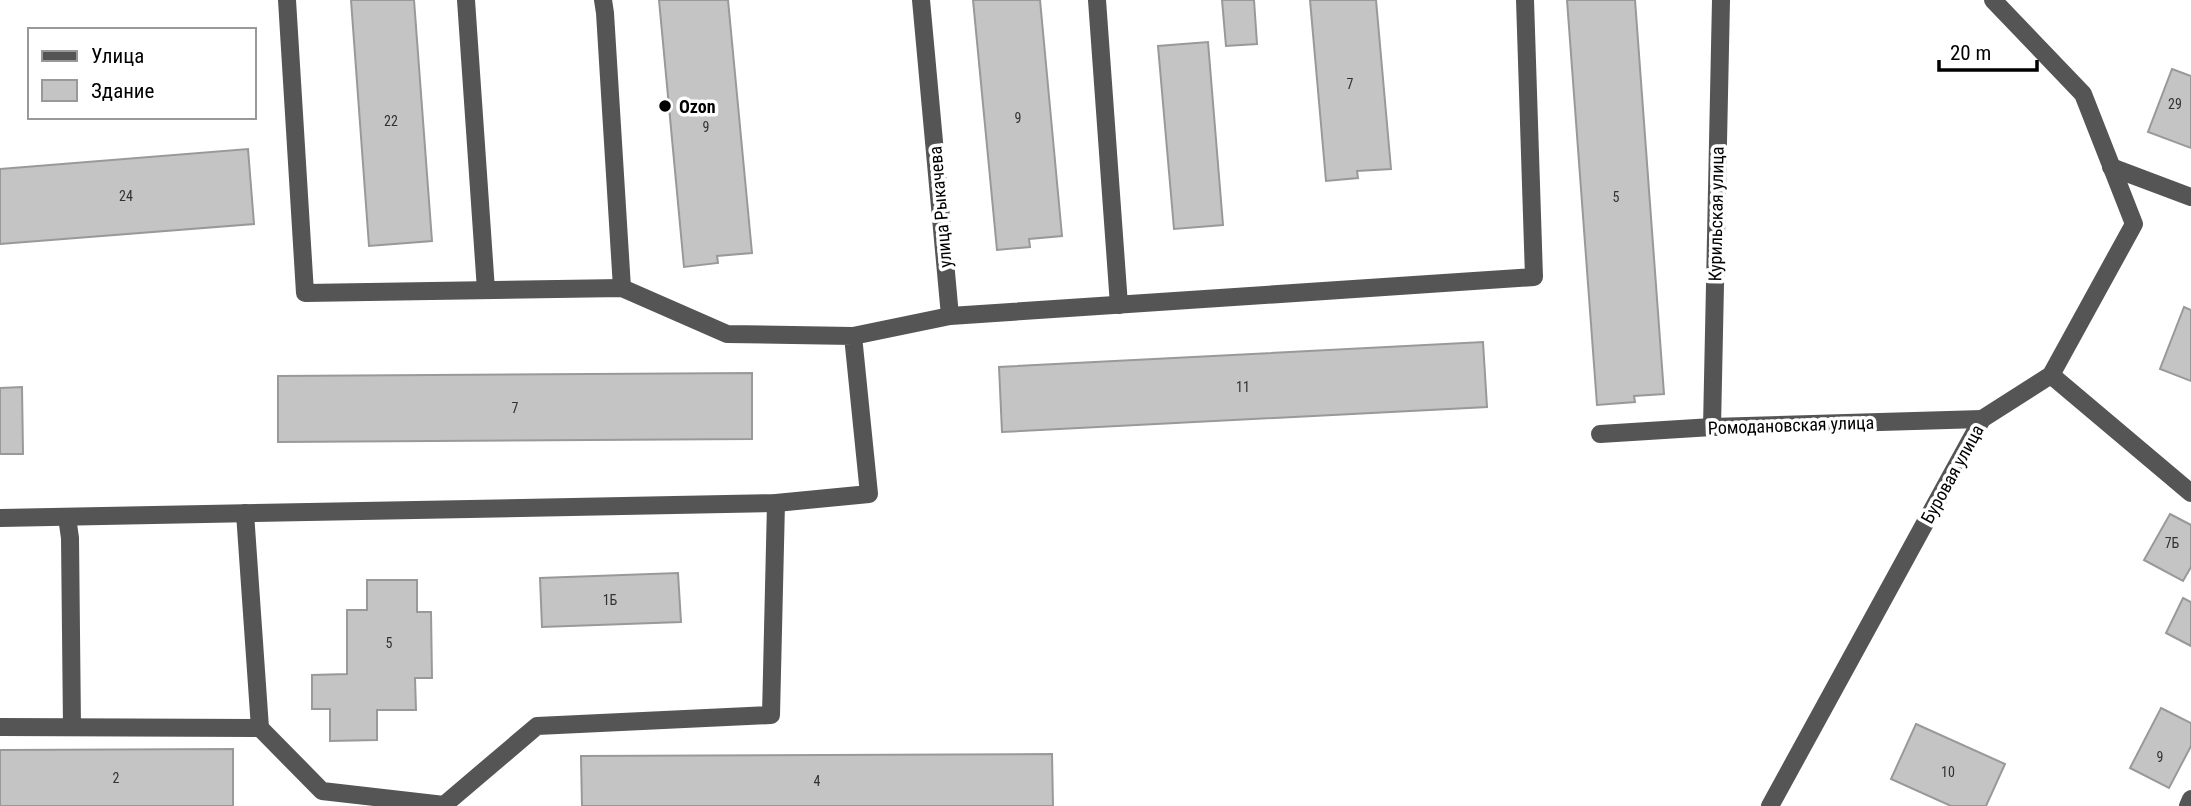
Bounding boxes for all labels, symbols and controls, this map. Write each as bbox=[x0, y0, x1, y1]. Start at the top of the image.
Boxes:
legend bbox=[28, 28, 256, 119]
scale bar bbox=[1939, 28, 2037, 72]
text: 20 m bbox=[1950, 41, 1991, 65]
text: Улица bbox=[91, 44, 144, 68]
house number: 7 bbox=[1347, 76, 1354, 92]
text: Здание bbox=[91, 79, 155, 103]
place label: Ozon bbox=[679, 96, 716, 117]
house number: 29 bbox=[2168, 96, 2182, 112]
marker: Ozon bbox=[657, 98, 673, 114]
house number: 9 bbox=[1015, 110, 1021, 126]
house number: 22 bbox=[384, 113, 398, 129]
house number: 9 bbox=[703, 119, 709, 135]
street label: улица Рыкачева bbox=[924, 145, 956, 269]
street label: Курильская улица bbox=[1704, 146, 1728, 282]
house number: 24 bbox=[119, 188, 133, 204]
house number: 5 bbox=[1613, 189, 1620, 205]
house number: 11 bbox=[1236, 379, 1250, 395]
house number: 7 bbox=[512, 400, 519, 416]
street label: Ромодановская улица bbox=[1707, 412, 1875, 438]
street label: Буровая улица bbox=[1916, 421, 1988, 527]
house number: 7Б bbox=[2165, 535, 2180, 551]
house number: 1Б bbox=[603, 592, 618, 608]
house number: 5 bbox=[386, 635, 393, 651]
house number: 9 bbox=[2157, 749, 2163, 765]
house number: 10 bbox=[1941, 764, 1955, 780]
house number: 2 bbox=[113, 770, 120, 786]
house number: 4 bbox=[814, 773, 821, 789]

